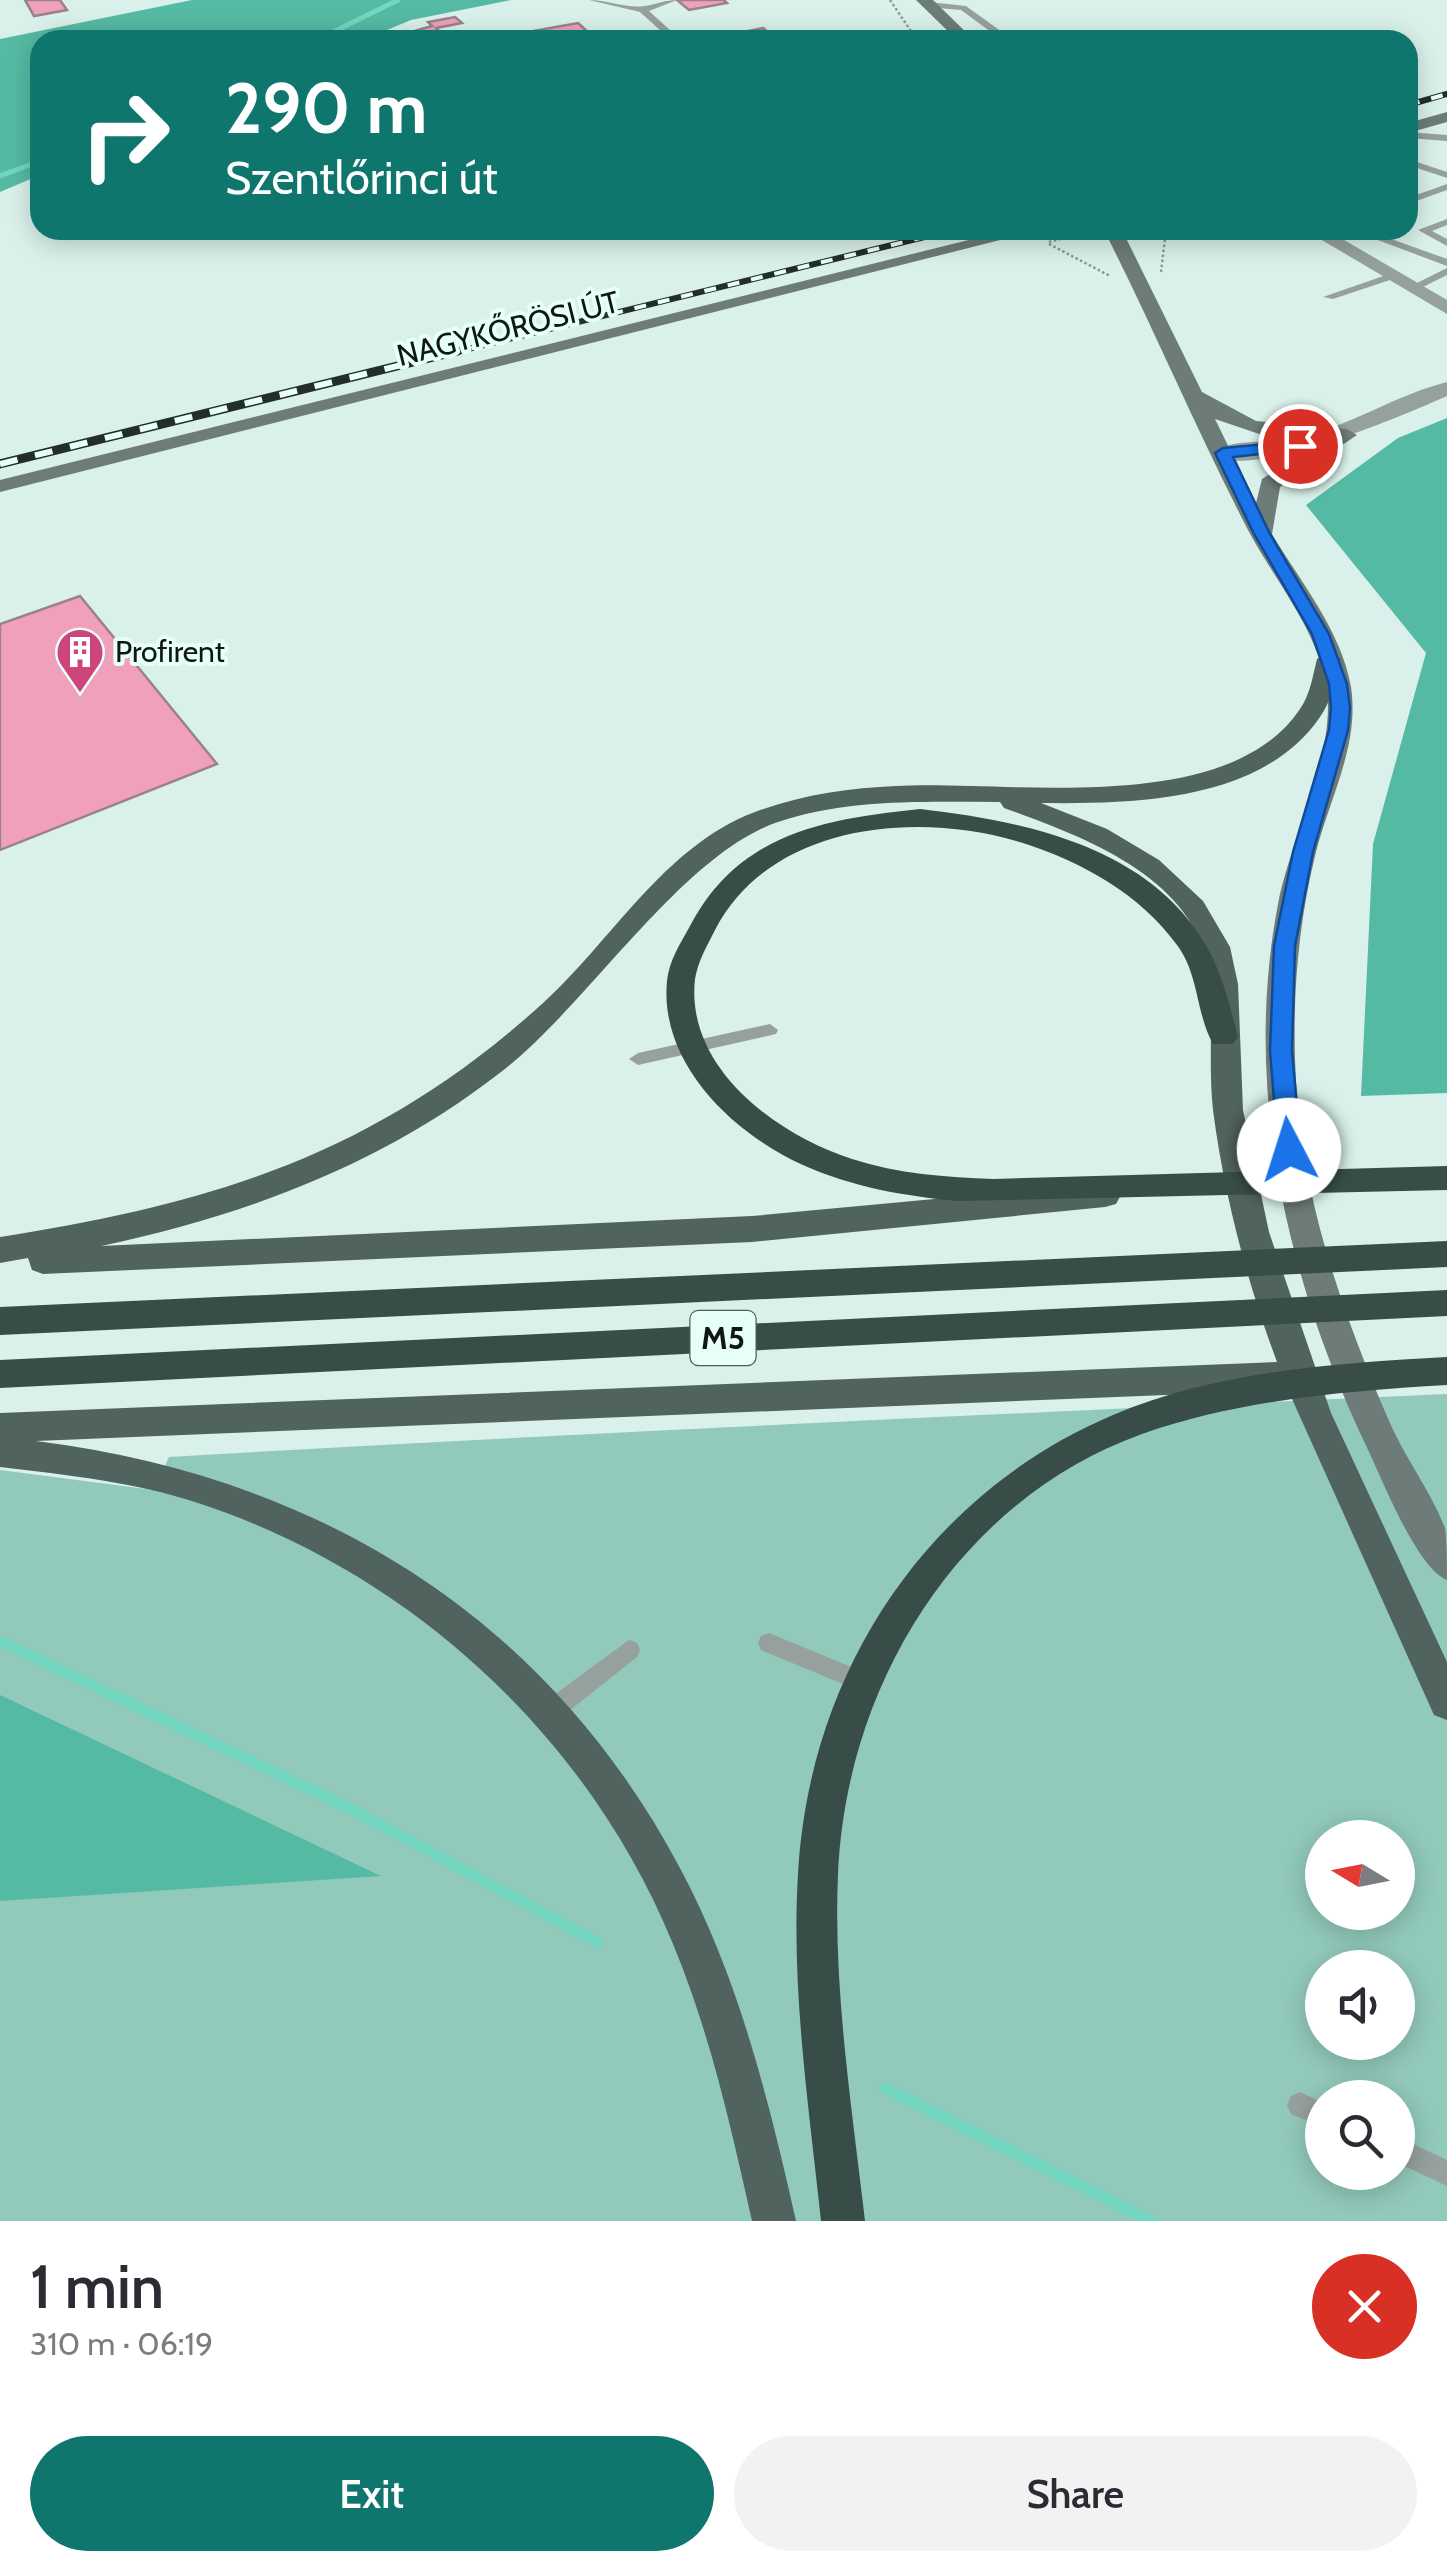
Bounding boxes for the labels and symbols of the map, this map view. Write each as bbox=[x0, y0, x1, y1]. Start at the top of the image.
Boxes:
street label: NAGYKŐRÖSI ÚT bbox=[393, 283, 623, 374]
pin bbox=[1258, 404, 1343, 489]
building icon: Profirent bbox=[54, 626, 106, 694]
place label: Profirent bbox=[115, 633, 225, 670]
position arrow bbox=[1237, 1098, 1341, 1202]
road number: M5 bbox=[690, 1311, 756, 1365]
north arrow bbox=[1305, 1820, 1415, 1930]

